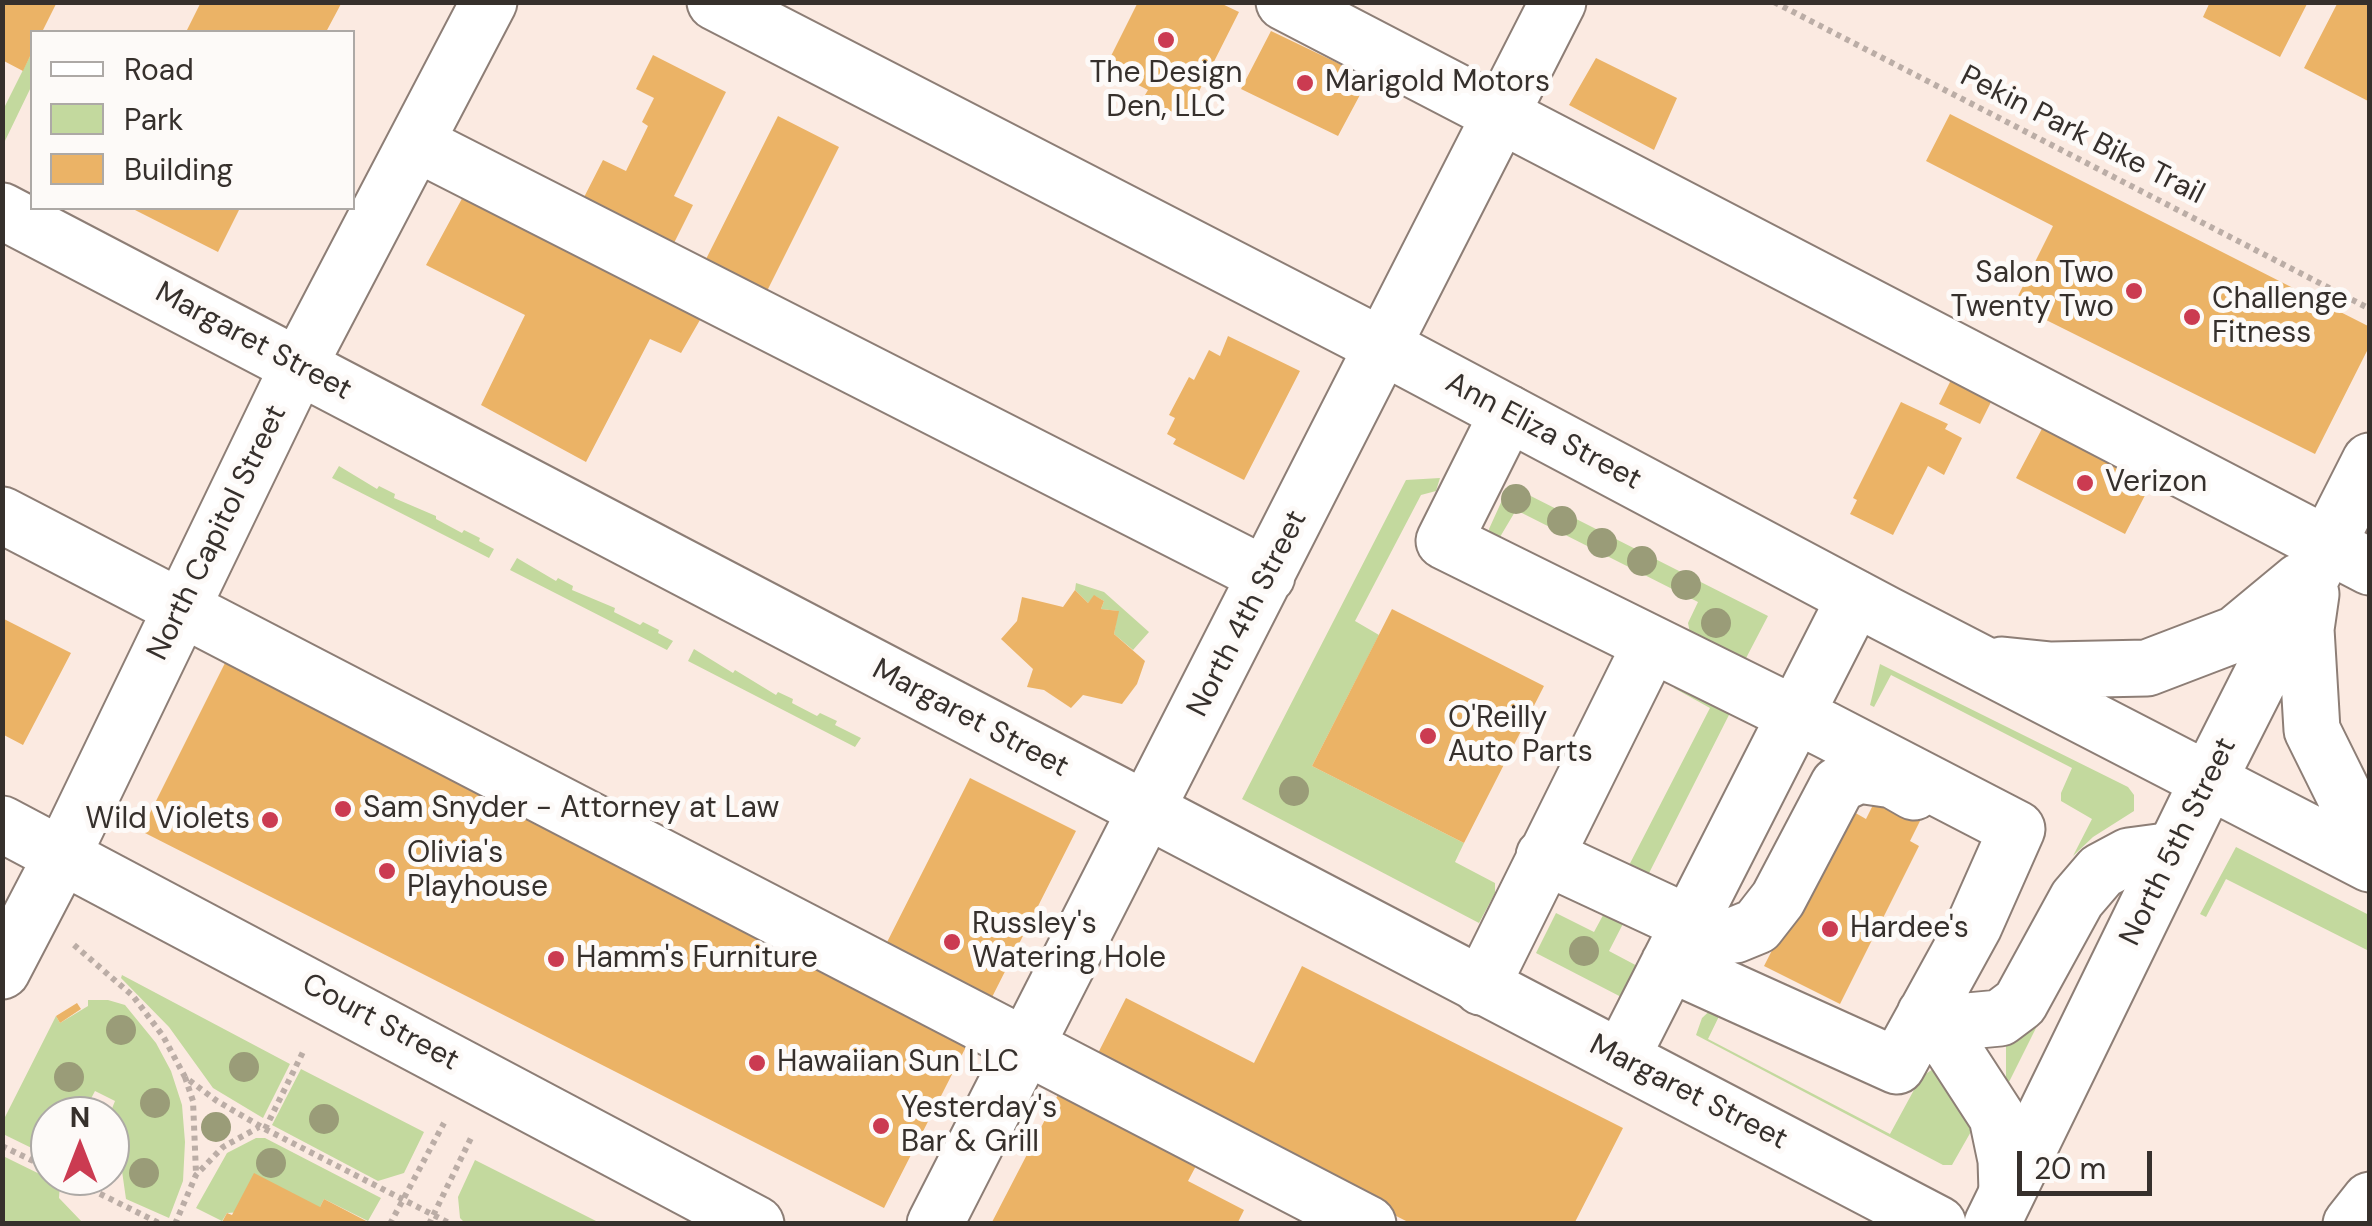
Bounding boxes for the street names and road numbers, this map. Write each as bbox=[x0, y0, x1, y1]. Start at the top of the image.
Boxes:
street label: Pekin Park Bike Trail bbox=[1954, 59, 2210, 213]
street label: Margaret Street bbox=[149, 275, 357, 409]
street label: Ann Eliza Street bbox=[1439, 365, 1647, 499]
street label: North Capitol Street bbox=[141, 400, 295, 666]
street label: North 4th Street bbox=[1180, 505, 1316, 723]
street label: Margaret Street bbox=[866, 652, 1074, 786]
street label: North 5th Street bbox=[2113, 732, 2245, 952]
street label: Court Street bbox=[295, 967, 465, 1079]
street label: Margaret Street bbox=[1583, 1028, 1793, 1158]

